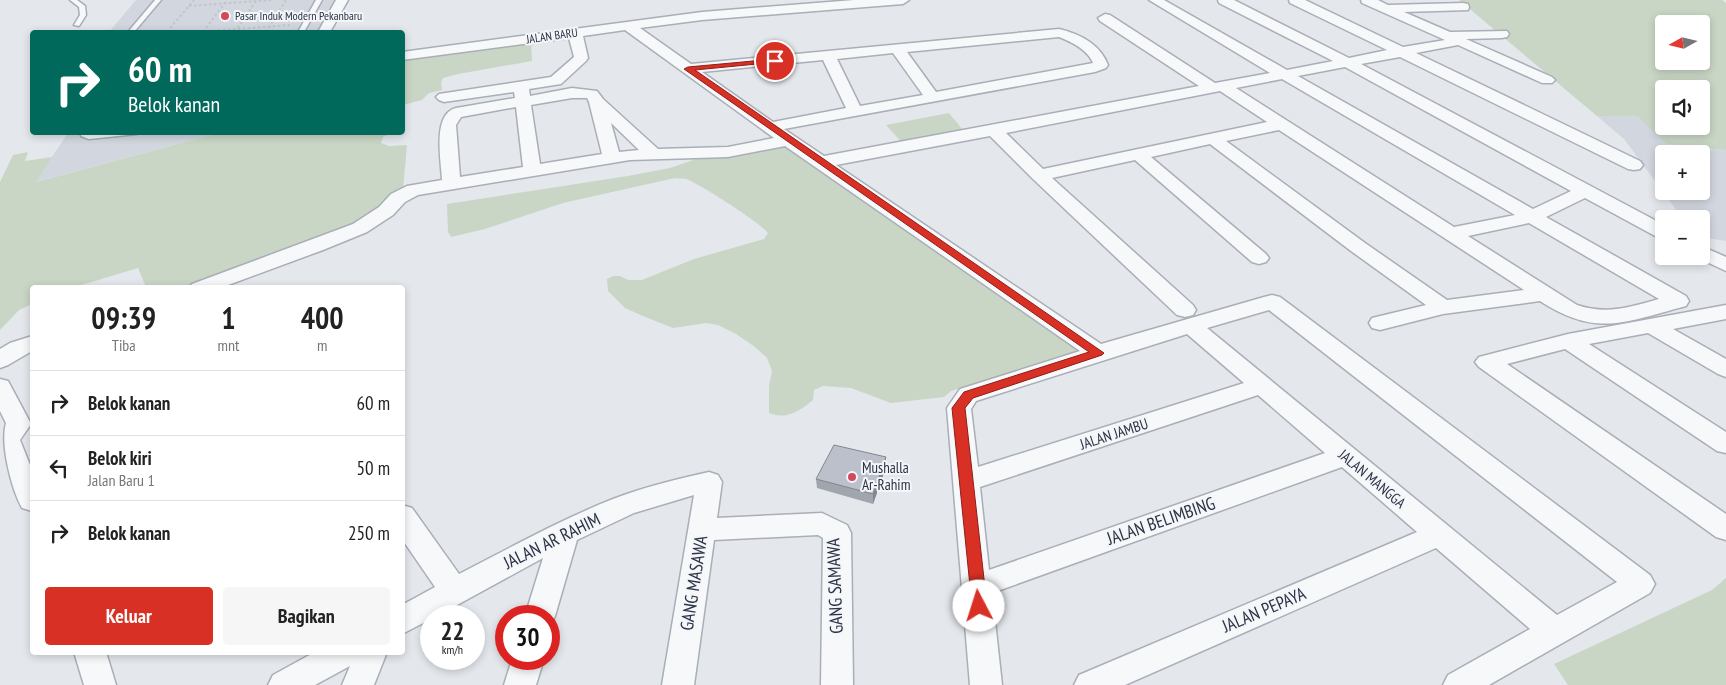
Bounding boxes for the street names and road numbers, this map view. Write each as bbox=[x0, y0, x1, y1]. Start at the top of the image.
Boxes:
street label: JALAN BARU bbox=[524, 24, 579, 47]
street label: JALAN JAMBU bbox=[1076, 414, 1150, 454]
street label: JALAN MANGGA bbox=[1334, 444, 1411, 513]
street label: JALAN BELIMBING bbox=[1103, 491, 1218, 550]
street label: JALAN AR RAHIM bbox=[499, 507, 604, 574]
street label: GANG MASAWA bbox=[675, 533, 712, 632]
street label: GANG SAMAWA bbox=[821, 537, 848, 634]
street label: JALAN PEPAYA bbox=[1218, 581, 1310, 638]

